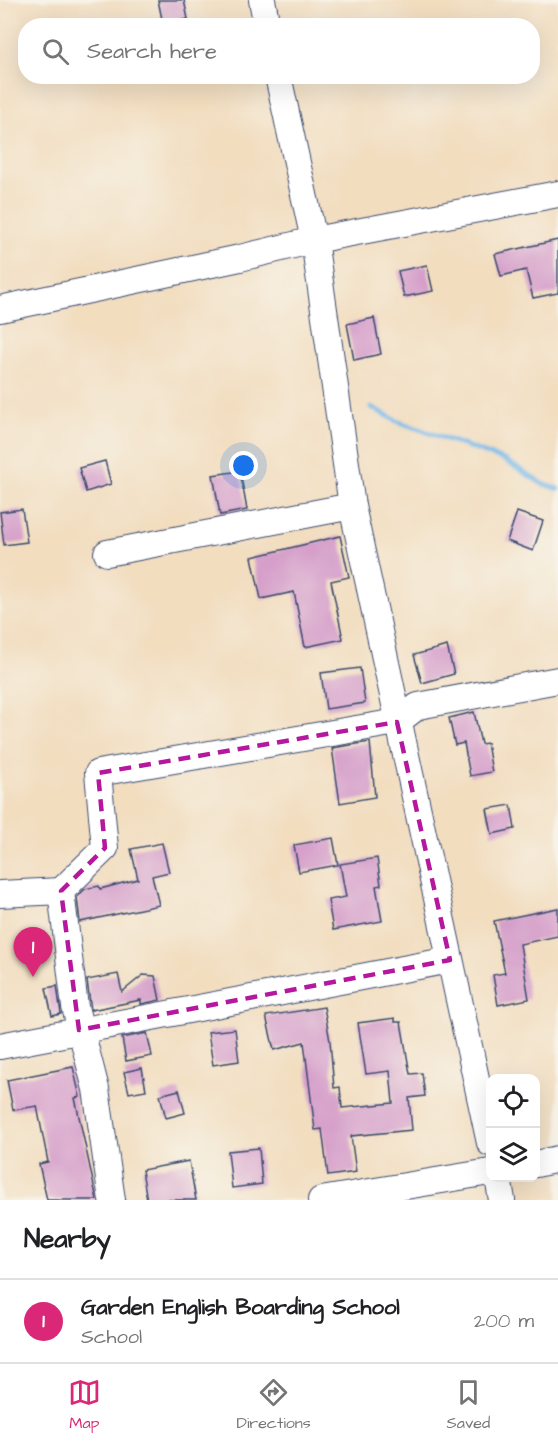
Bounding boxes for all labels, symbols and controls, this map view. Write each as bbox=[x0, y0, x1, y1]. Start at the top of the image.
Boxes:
search box bbox=[18, 18, 540, 84]
icon: search bbox=[39, 35, 72, 68]
text: Search here bbox=[87, 36, 217, 67]
your location bbox=[229, 451, 258, 480]
pin: 1 bbox=[14, 928, 52, 977]
map controls bbox=[486, 1074, 540, 1182]
button: locate bbox=[486, 1074, 540, 1128]
button: layers bbox=[486, 1128, 540, 1182]
text: Nearby bbox=[24, 1221, 111, 1257]
text: Garden English Boarding School bbox=[81, 1292, 400, 1323]
text: 1 bbox=[42, 1307, 45, 1335]
text: 200 m bbox=[474, 1307, 534, 1335]
text: School bbox=[81, 1323, 142, 1351]
tab: Map bbox=[68, 1376, 101, 1434]
tab: Directions bbox=[237, 1376, 311, 1434]
tab: Saved bbox=[447, 1376, 490, 1434]

